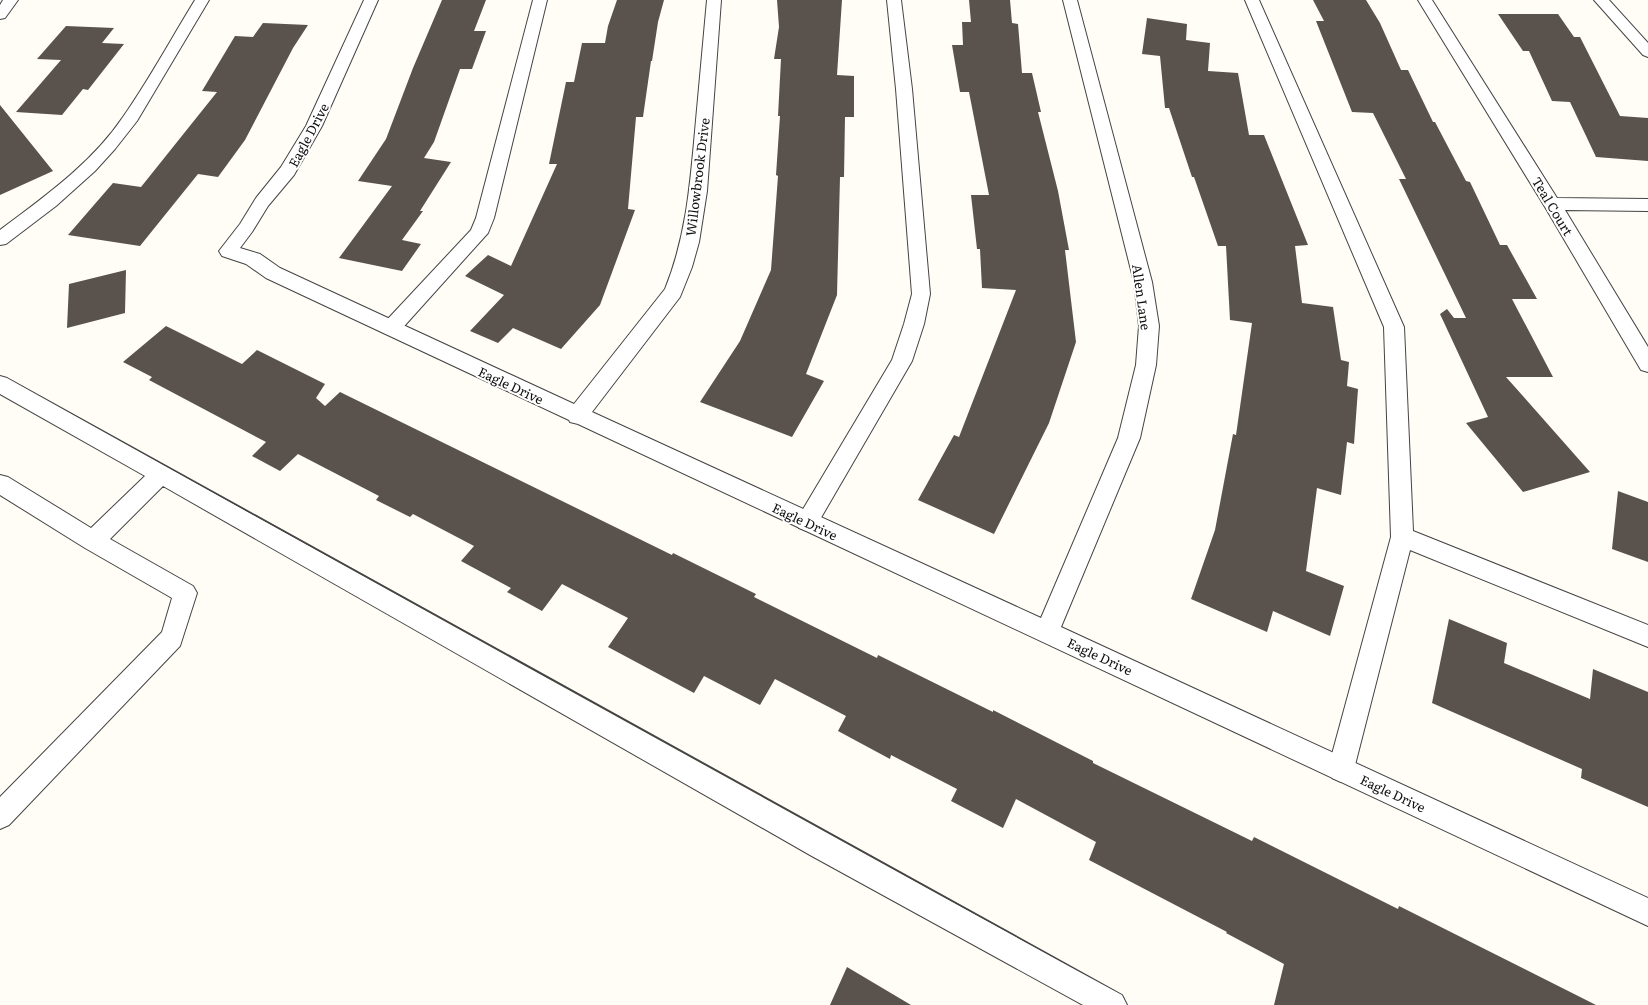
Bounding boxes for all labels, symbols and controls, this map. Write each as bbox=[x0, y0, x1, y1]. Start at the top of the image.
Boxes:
street label: Eagle Drive bbox=[283, 99, 333, 170]
street label: Willowbrook Drive bbox=[680, 117, 714, 237]
street label: Teal Court bbox=[1528, 173, 1578, 240]
street label: Allen Lane bbox=[1128, 263, 1156, 331]
street label: Eagle Drive bbox=[475, 362, 547, 409]
street label: Eagle Drive bbox=[769, 498, 841, 545]
street label: Eagle Drive bbox=[1064, 633, 1136, 680]
street label: Eagle Drive bbox=[1357, 770, 1429, 817]

